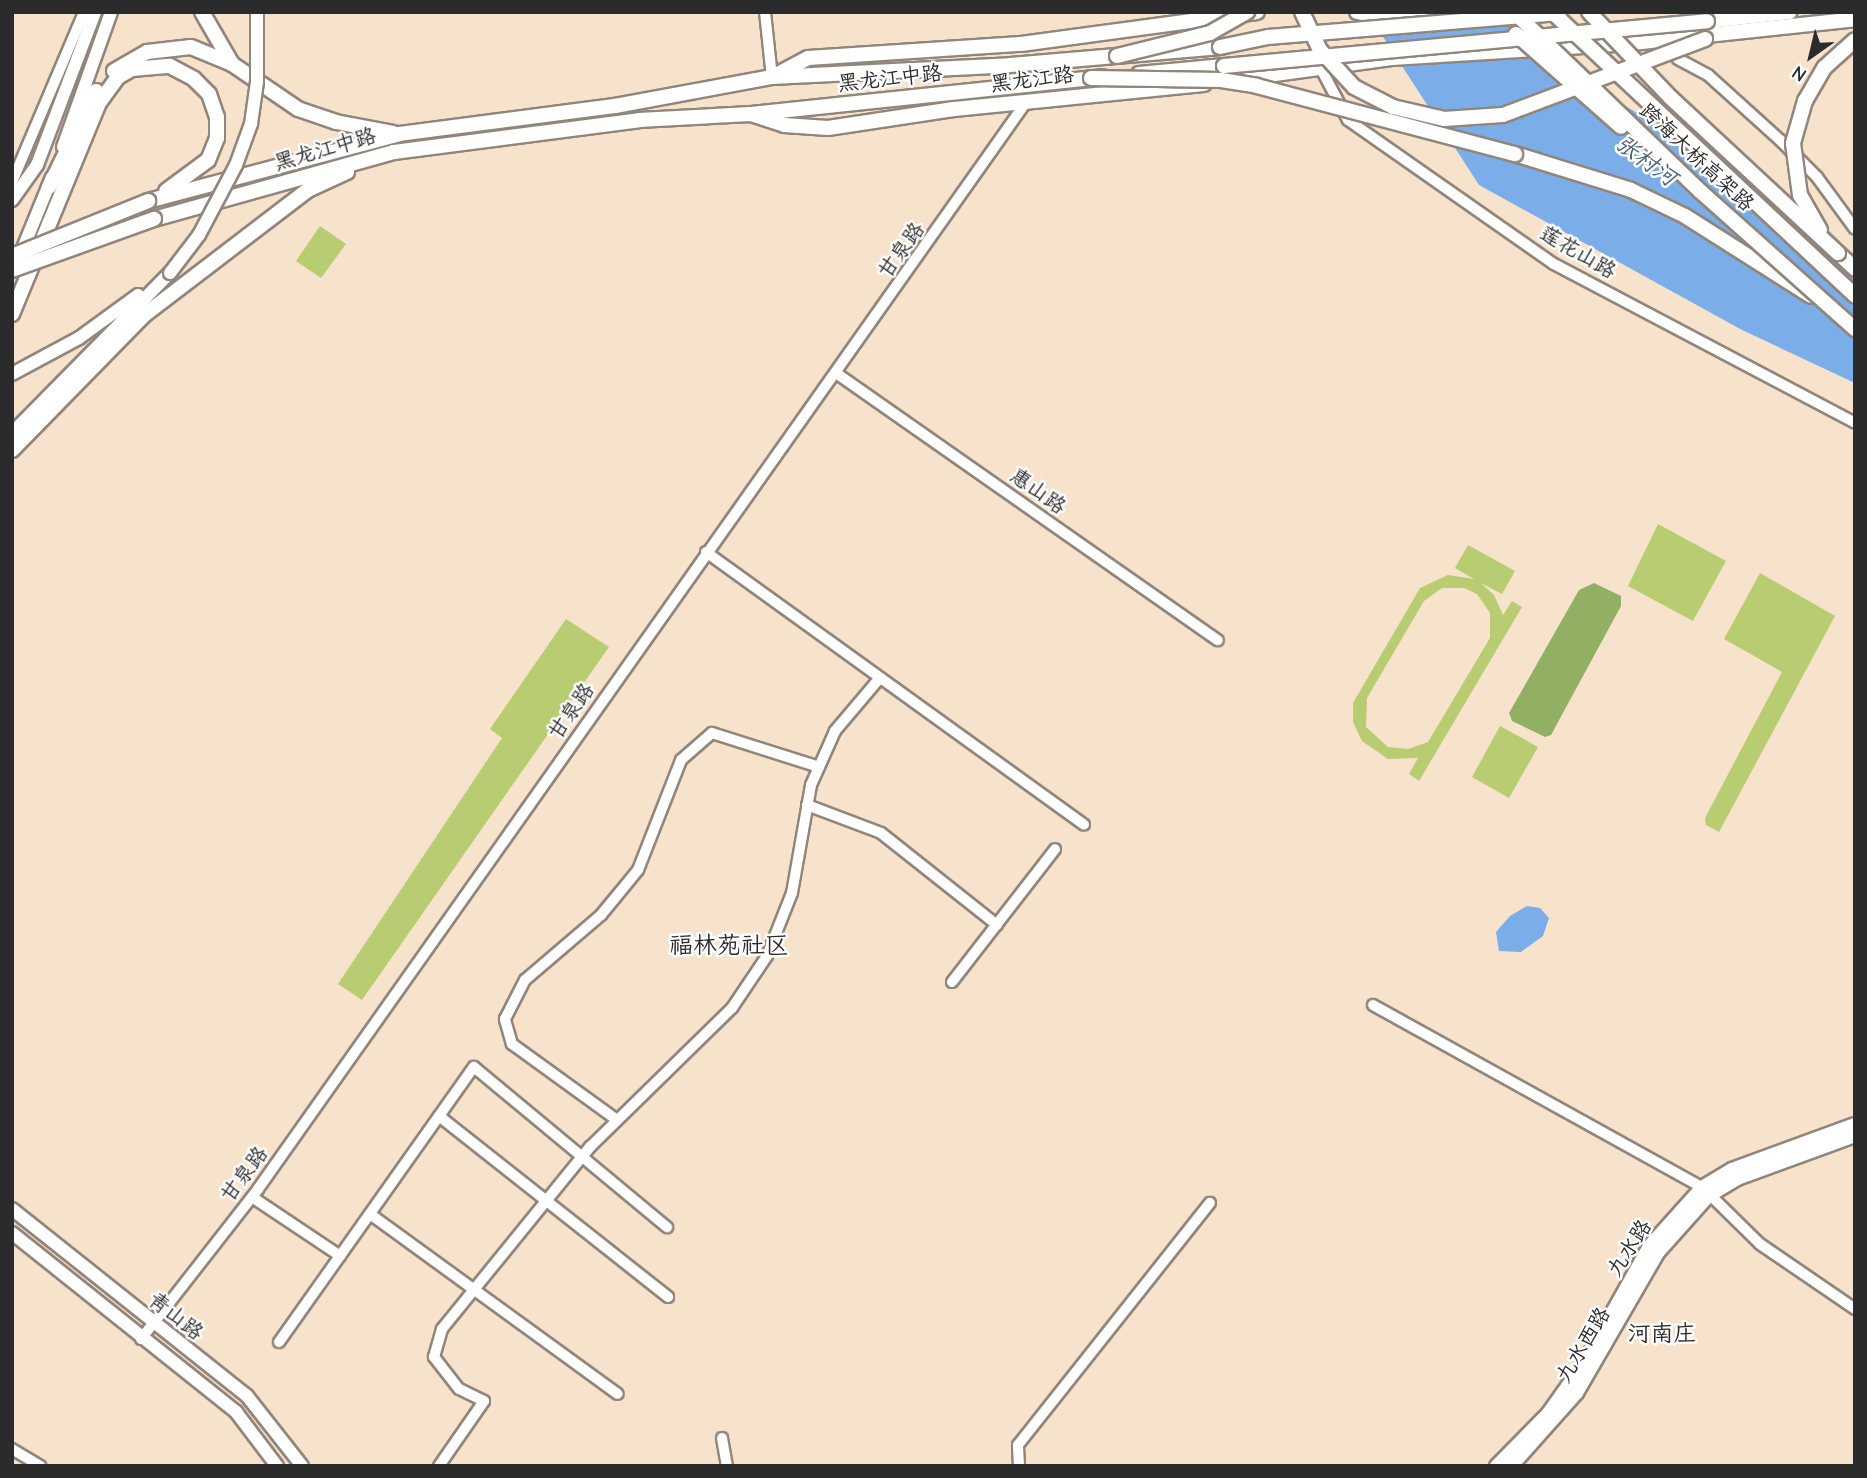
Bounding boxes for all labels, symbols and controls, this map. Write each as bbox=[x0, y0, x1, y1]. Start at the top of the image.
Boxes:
north arrow bbox=[1776, 21, 1846, 91]
street label: 黑龙江中路 bbox=[836, 60, 944, 96]
street label: 黑龙江路 bbox=[989, 61, 1075, 97]
text: N bbox=[1788, 61, 1811, 86]
street label: 跨海大桥高架路 bbox=[1635, 98, 1759, 216]
street label: 黑龙江中路 bbox=[271, 122, 379, 176]
water label: 张村河 bbox=[1610, 130, 1682, 192]
street label: 甘泉路 bbox=[872, 217, 930, 283]
street label: 莲花山路 bbox=[1535, 220, 1621, 284]
street label: 惠山路 bbox=[1005, 463, 1071, 519]
street label: 甘泉路 bbox=[543, 678, 599, 744]
district label: 福林苑社区 bbox=[669, 932, 789, 960]
street label: 甘泉路 bbox=[215, 1141, 273, 1207]
street label: 九水路 bbox=[1601, 1215, 1657, 1281]
street label: 青山路 bbox=[143, 1287, 209, 1345]
street label: 九水西路 bbox=[1551, 1303, 1615, 1387]
district label: 河南庄 bbox=[1628, 1320, 1696, 1348]

